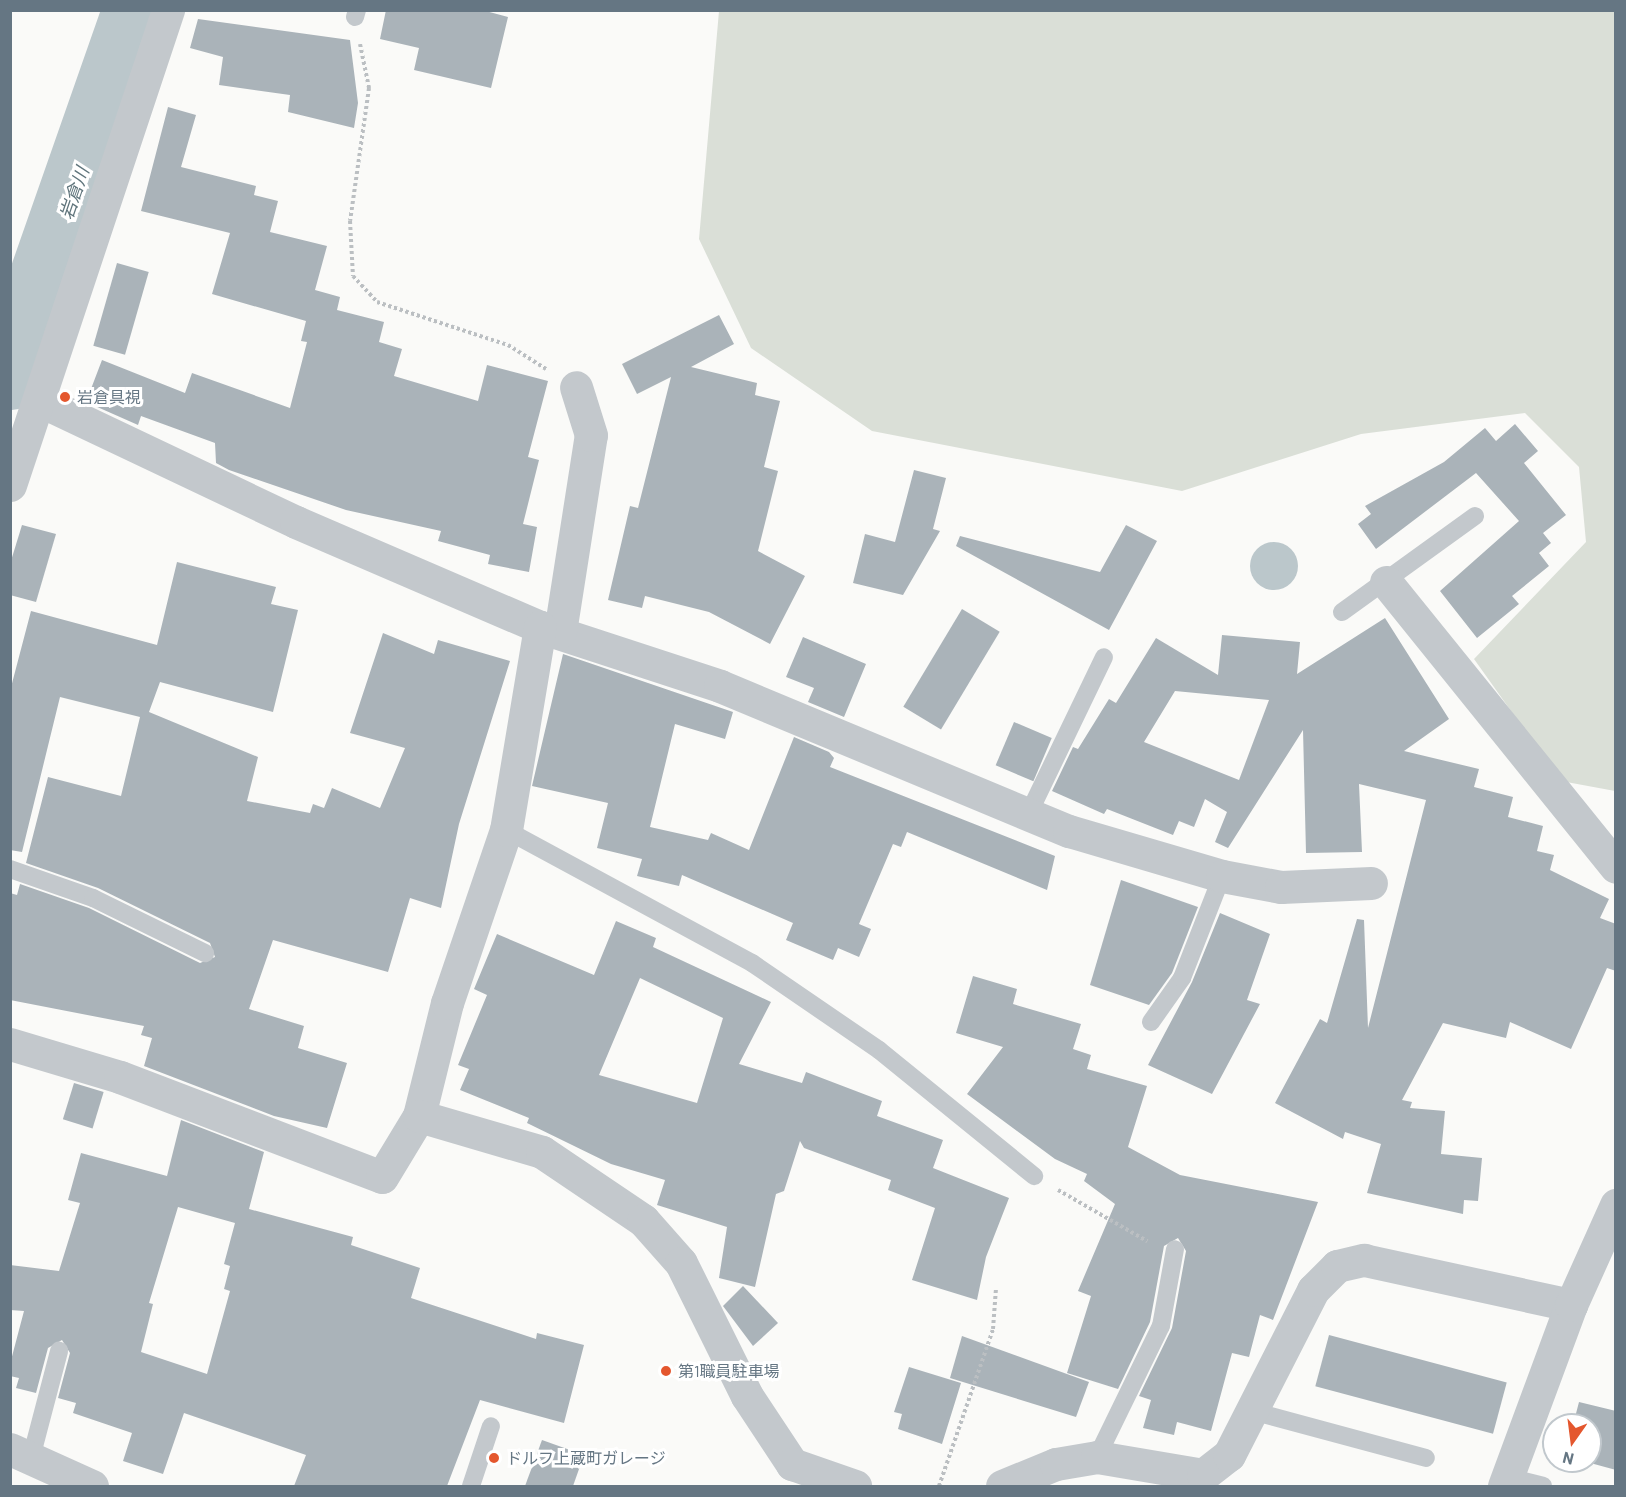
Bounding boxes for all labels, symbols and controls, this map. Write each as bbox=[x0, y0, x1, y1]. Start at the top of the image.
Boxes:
water label: 岩倉川 bbox=[55, 164, 93, 222]
place label: 岩倉具視 bbox=[77, 387, 141, 407]
marker: 岩倉具視 bbox=[58, 390, 72, 404]
place label: 第1職員駐車場 bbox=[678, 1361, 780, 1381]
marker: 第1職員駐車場 bbox=[659, 1364, 673, 1378]
north arrow bbox=[1542, 1413, 1602, 1473]
place label: ドルフ上蔵町ガレージ bbox=[506, 1448, 666, 1468]
text: N bbox=[1561, 1449, 1575, 1470]
marker: ドルフ上蔵町ガレージ bbox=[487, 1451, 501, 1465]

